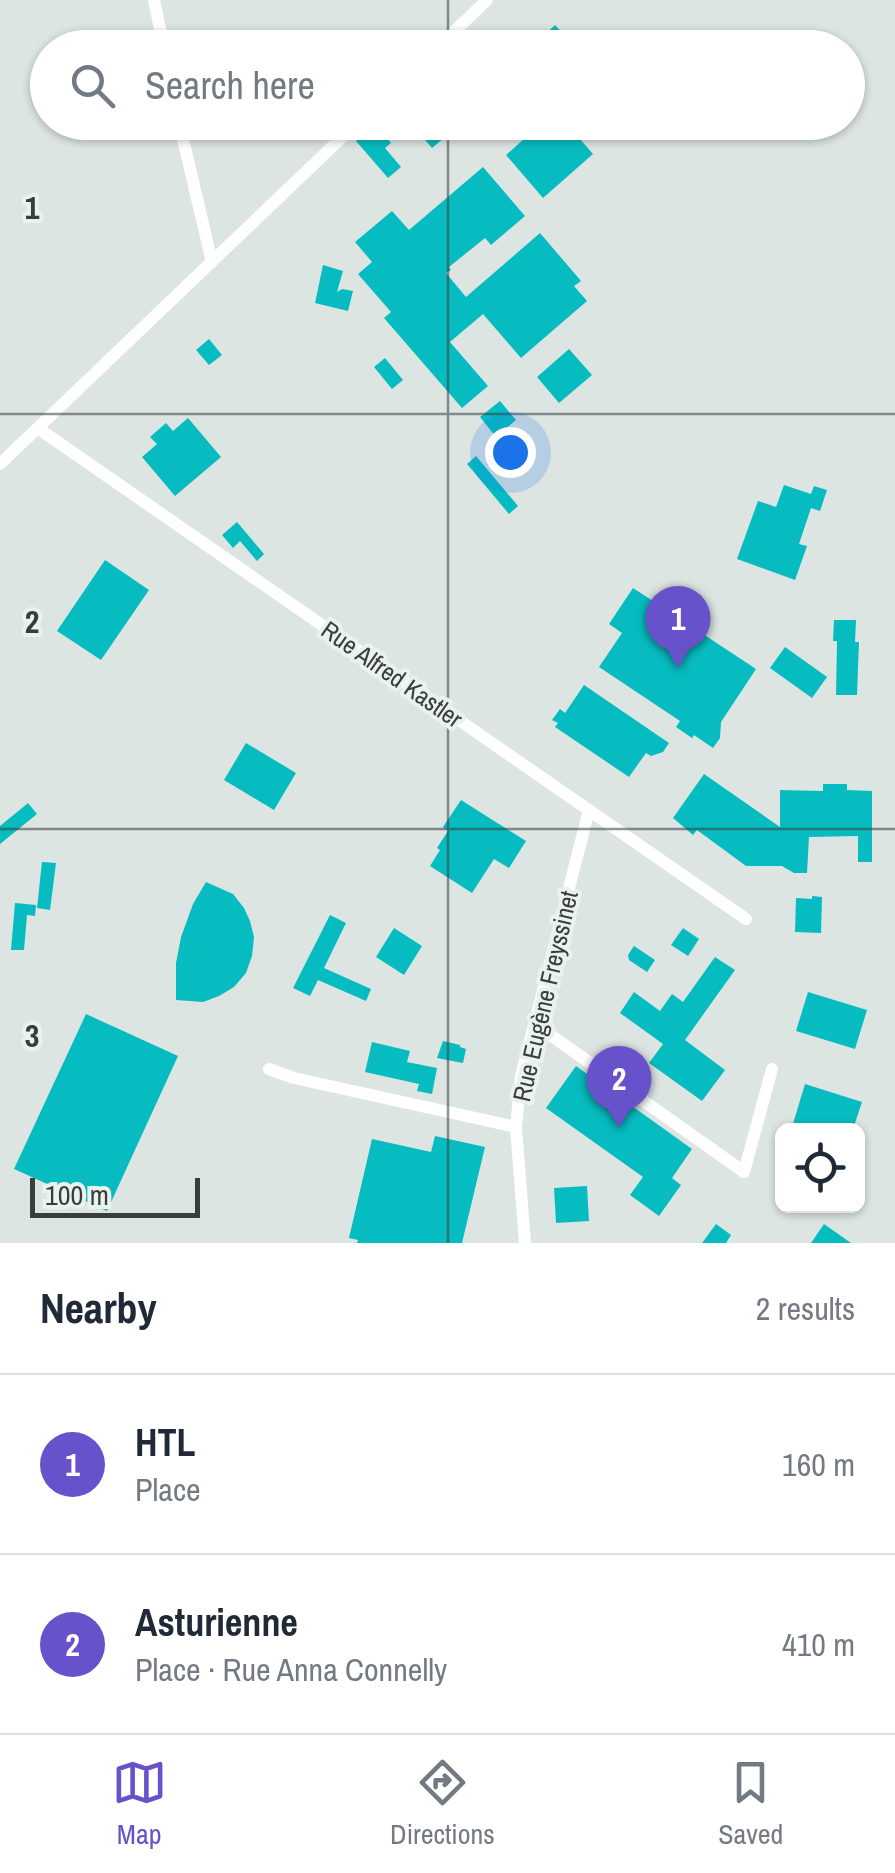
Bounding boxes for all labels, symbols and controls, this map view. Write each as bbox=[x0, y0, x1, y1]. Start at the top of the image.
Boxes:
search box bbox=[30, 30, 865, 140]
icon: search bbox=[65, 58, 120, 113]
text: Search here bbox=[145, 60, 315, 111]
text: 1 bbox=[25, 186, 40, 229]
your location bbox=[485, 427, 536, 478]
pin: 1 bbox=[646, 586, 710, 668]
text: 2 bbox=[25, 600, 39, 643]
street label: Rue Alfred Kastler bbox=[315, 613, 470, 735]
street label: Rue Eugène Freyssinet bbox=[504, 887, 586, 1105]
text: 3 bbox=[25, 1014, 39, 1057]
pin: 2 bbox=[586, 1046, 652, 1128]
map controls bbox=[775, 1123, 865, 1213]
button: locate bbox=[775, 1123, 865, 1213]
scale bar bbox=[30, 1173, 200, 1218]
text: 100 m bbox=[45, 1176, 109, 1214]
text: Nearby bbox=[40, 1280, 157, 1336]
text: 2 results bbox=[756, 1287, 855, 1330]
text: HTL bbox=[135, 1417, 196, 1468]
text: 1 bbox=[65, 1443, 80, 1486]
text: 160 m bbox=[782, 1443, 855, 1486]
text: Place bbox=[135, 1468, 201, 1511]
text: Asturienne bbox=[135, 1597, 298, 1648]
text: 2 bbox=[65, 1623, 80, 1666]
text: 410 m bbox=[782, 1623, 855, 1666]
text: Place · Rue Anna Connelly bbox=[135, 1648, 447, 1691]
tab: Map bbox=[112, 1755, 167, 1853]
tab: Directions bbox=[390, 1755, 495, 1853]
tab: Saved bbox=[718, 1755, 783, 1853]

